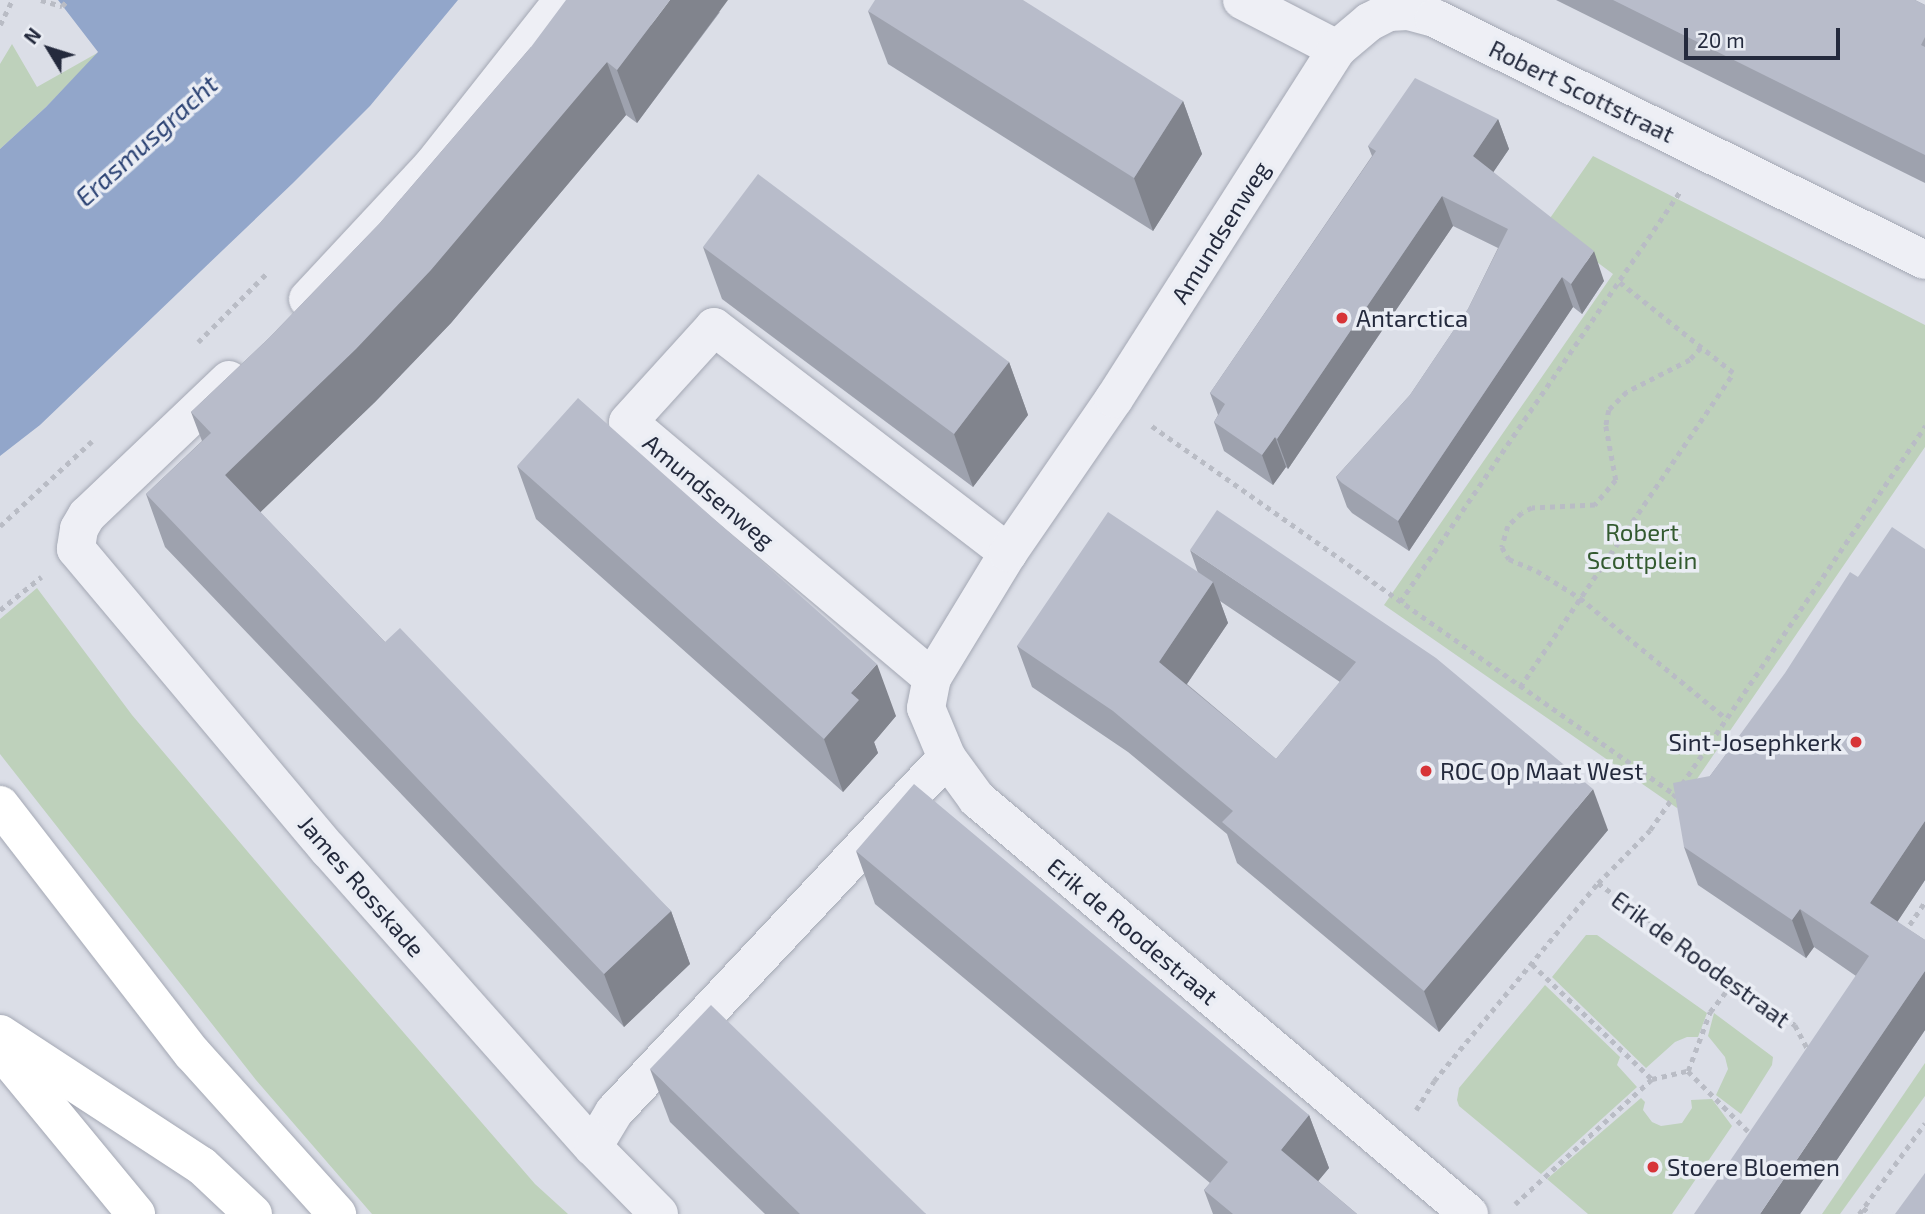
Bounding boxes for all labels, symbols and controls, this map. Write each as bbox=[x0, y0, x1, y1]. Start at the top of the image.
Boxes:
north arrow bbox=[14, 14, 84, 84]
scale bar bbox=[1687, 14, 1843, 58]
text: N bbox=[19, 23, 45, 48]
text: 20 m bbox=[1697, 27, 1745, 52]
street label: Robert Scottstraat bbox=[1485, 34, 1679, 148]
water label: Erasmusgracht bbox=[68, 68, 224, 212]
street label: Amundsenweg bbox=[1165, 156, 1275, 308]
place label: Antarctica bbox=[1356, 304, 1468, 332]
marker: Antarctica bbox=[1334, 310, 1350, 326]
street label: Amundsenweg bbox=[638, 428, 780, 554]
park label: Robert Scottplein bbox=[1587, 518, 1697, 574]
place label: Sint-Josephkerk bbox=[1668, 728, 1842, 756]
marker: Sint-Josephkerk bbox=[1848, 734, 1864, 750]
place label: ROC Op Maat West bbox=[1440, 757, 1644, 785]
marker: ROC Op Maat West bbox=[1418, 763, 1434, 779]
street label: James Rosskade bbox=[293, 810, 431, 962]
street label: Erik de Roodestraat bbox=[1042, 851, 1224, 1011]
street label: Erik de Roodestraat bbox=[1606, 885, 1796, 1033]
place label: Stoere Bloemen bbox=[1667, 1153, 1840, 1181]
marker: Stoere Bloemen bbox=[1645, 1159, 1661, 1175]

